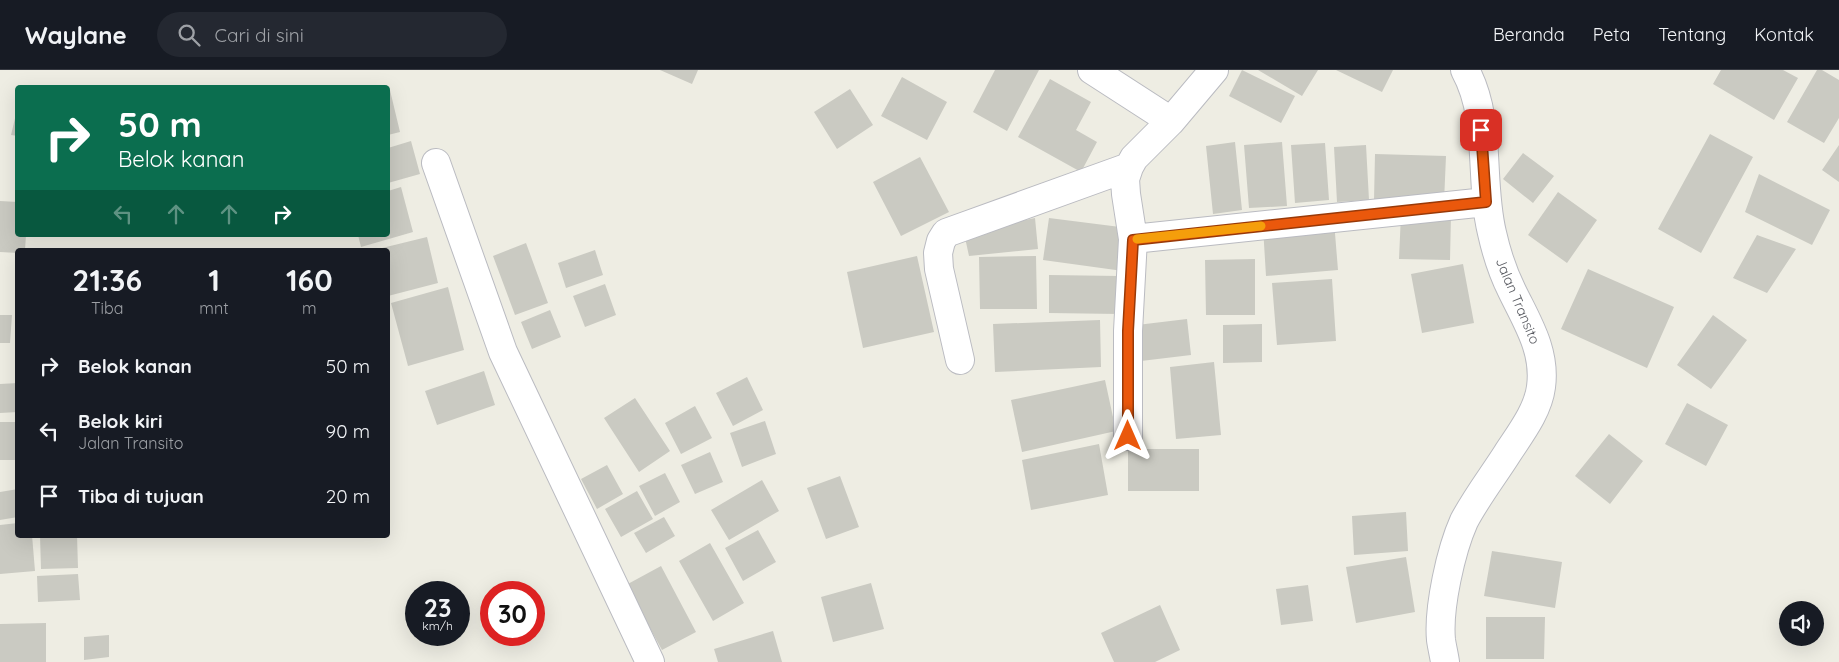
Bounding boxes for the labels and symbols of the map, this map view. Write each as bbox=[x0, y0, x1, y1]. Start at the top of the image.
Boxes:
pin bbox=[1460, 109, 1502, 151]
street label: Jalan Transito bbox=[1492, 255, 1544, 347]
position arrow bbox=[1101, 409, 1153, 461]
speed limit sign: 30 bbox=[480, 581, 545, 646]

